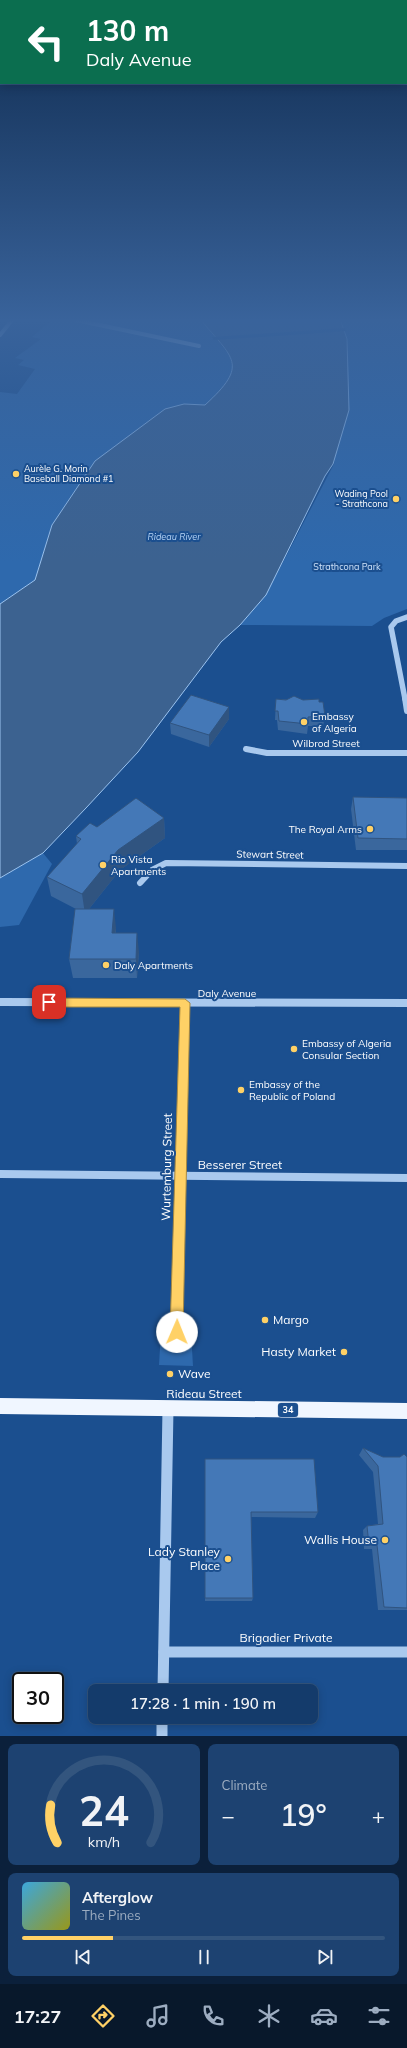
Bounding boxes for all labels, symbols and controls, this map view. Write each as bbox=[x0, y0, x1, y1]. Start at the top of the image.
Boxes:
text: 130 m bbox=[86, 13, 169, 48]
icon: left bbox=[20, 16, 72, 68]
text: Daly Avenue bbox=[86, 48, 191, 71]
place label: Aurèle G. Morin Baseball Diamond #1 bbox=[24, 463, 113, 484]
marker: Aurèle G. Morin Baseball Diamond #1 bbox=[11, 469, 21, 479]
place label: Wading Pool - Strathcona bbox=[334, 488, 388, 509]
marker: Wading Pool - Strathcona bbox=[391, 494, 401, 504]
water label: Rideau River bbox=[148, 531, 201, 542]
park label: Strathcona Park bbox=[313, 561, 381, 572]
place label: Embassy of Algeria bbox=[312, 710, 357, 735]
marker: Embassy of Algeria bbox=[299, 717, 309, 727]
street label: Wilbrod Street bbox=[292, 737, 360, 750]
place label: The Royal Arms bbox=[289, 823, 362, 836]
marker: The Royal Arms bbox=[365, 824, 375, 834]
street label: Stewart Street bbox=[236, 847, 304, 862]
place label: Rio Vista Apartments bbox=[111, 853, 166, 878]
marker: Rio Vista Apartments bbox=[98, 860, 108, 870]
place label: Daly Apartments bbox=[114, 959, 193, 972]
marker: Daly Apartments bbox=[101, 960, 111, 970]
pin bbox=[32, 985, 66, 1019]
street label: Daly Avenue bbox=[198, 987, 256, 1000]
icon: arrive bbox=[38, 991, 60, 1013]
place label: Embassy of Algeria Consular Section bbox=[302, 1037, 391, 1062]
marker: Embassy of Algeria Consular Section bbox=[289, 1044, 299, 1054]
place label: Embassy of the Republic of Poland bbox=[249, 1078, 335, 1103]
marker: Embassy of the Republic of Poland bbox=[236, 1085, 246, 1095]
street label: Wurtemburg Street bbox=[158, 1113, 175, 1221]
street label: Besserer Street bbox=[198, 1157, 282, 1172]
position arrow bbox=[156, 1311, 198, 1353]
place label: Margo bbox=[273, 1312, 309, 1327]
marker: Margo bbox=[260, 1315, 270, 1325]
place label: Hasty Market bbox=[261, 1344, 336, 1359]
marker: Hasty Market bbox=[339, 1347, 349, 1357]
place label: Wave bbox=[178, 1366, 211, 1381]
marker: Wave bbox=[165, 1369, 175, 1379]
street label: Rideau Street bbox=[166, 1386, 242, 1401]
road number: 34 bbox=[278, 1403, 298, 1417]
place label: Wallis House bbox=[304, 1532, 377, 1547]
marker: Wallis House bbox=[380, 1535, 390, 1545]
place label: Lady Stanley Place bbox=[148, 1544, 221, 1573]
marker: Lady Stanley Place bbox=[223, 1554, 233, 1564]
street label: Brigadier Private bbox=[240, 1630, 332, 1645]
speed limit sign: 30 bbox=[12, 1672, 64, 1724]
text: 17:28 · 1 min · 190 m bbox=[130, 1694, 276, 1713]
text: Climate bbox=[222, 1777, 267, 1793]
text: 24 bbox=[79, 1783, 129, 1835]
text: 19° bbox=[280, 1796, 327, 1834]
text: − bbox=[222, 1802, 235, 1830]
text: + bbox=[372, 1802, 385, 1830]
text: km/h bbox=[88, 1832, 120, 1850]
text: Afterglow bbox=[82, 1888, 153, 1907]
text: The Pines bbox=[82, 1907, 141, 1923]
icon: previous bbox=[72, 1946, 94, 1968]
icon: pause bbox=[193, 1946, 215, 1968]
icon: next bbox=[314, 1946, 336, 1968]
icon: directions bbox=[89, 2002, 117, 2030]
icon: music bbox=[144, 2002, 172, 2030]
icon: phone bbox=[199, 2002, 227, 2030]
icon: climate bbox=[255, 2002, 283, 2030]
icon: car bbox=[310, 2002, 338, 2030]
icon: filters bbox=[365, 2002, 393, 2030]
text: 17:27 bbox=[14, 2005, 61, 2028]

